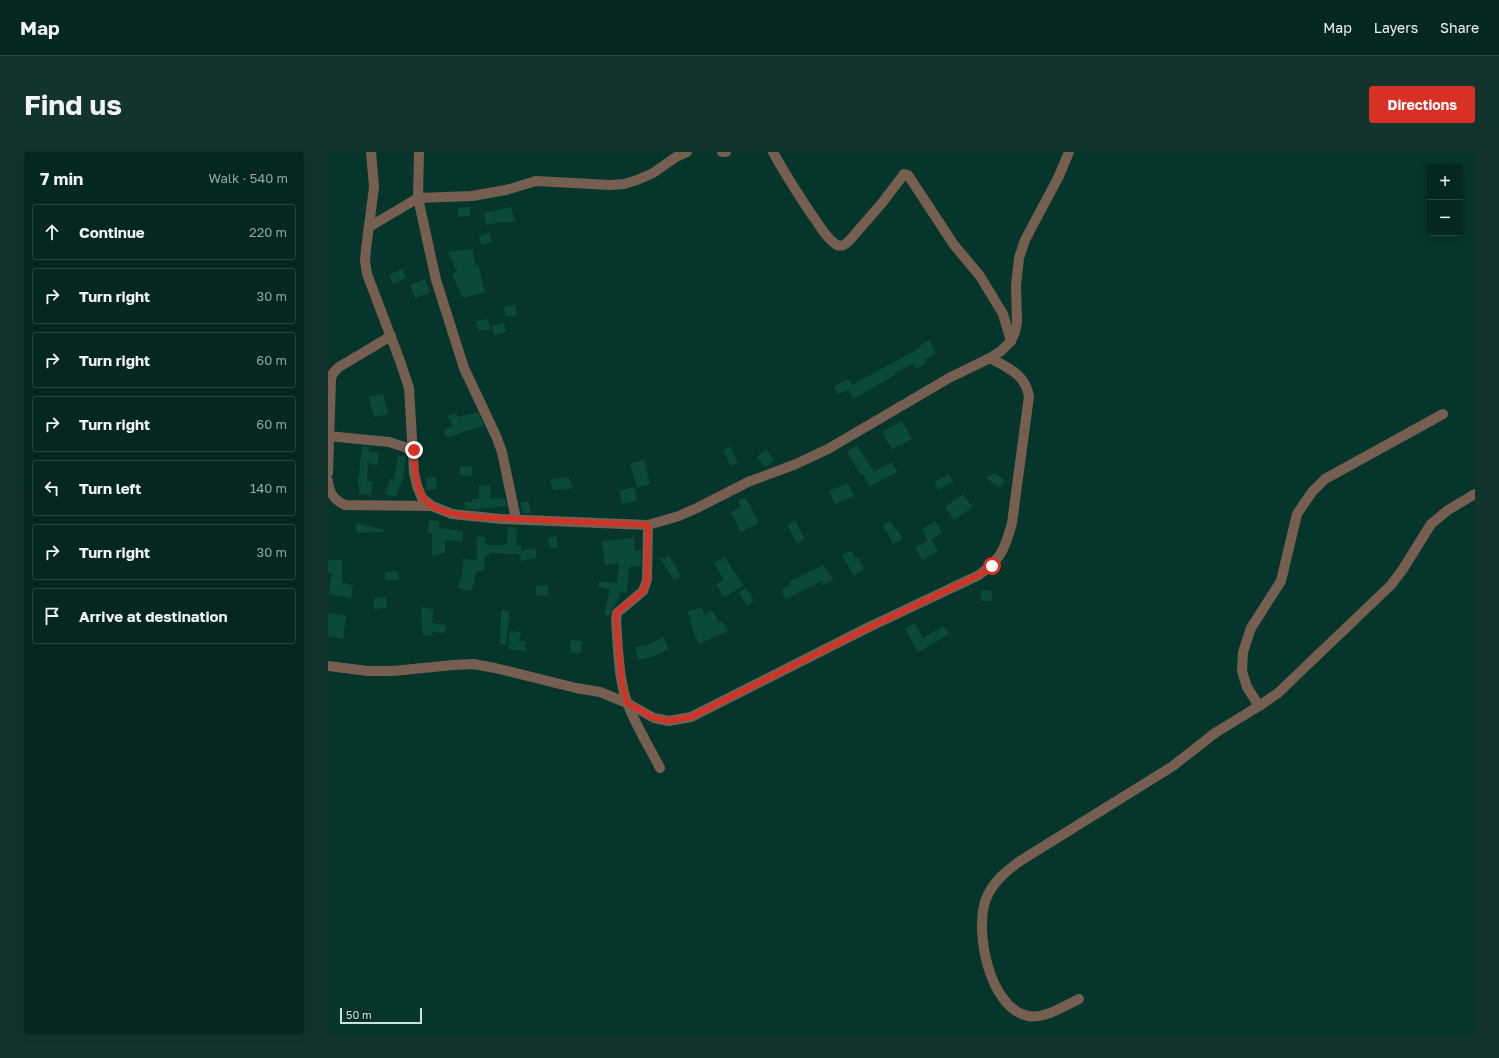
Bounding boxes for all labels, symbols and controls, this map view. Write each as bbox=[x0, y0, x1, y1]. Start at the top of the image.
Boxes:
text: Map bbox=[20, 16, 60, 39]
text: Map bbox=[1323, 19, 1352, 36]
text: Layers bbox=[1374, 19, 1418, 36]
text: Share bbox=[1440, 19, 1479, 36]
button: Directions bbox=[1369, 86, 1475, 123]
text: Find us bbox=[24, 88, 122, 121]
map controls bbox=[1427, 164, 1463, 236]
button: + bbox=[1427, 164, 1463, 200]
text: 7 min bbox=[40, 168, 83, 189]
text: Walk · 540 m bbox=[209, 170, 288, 186]
button: − bbox=[1427, 200, 1463, 236]
icon: ahead bbox=[41, 221, 63, 243]
text: Continue bbox=[79, 223, 145, 241]
text: 220 m bbox=[249, 224, 287, 240]
icon: right bbox=[41, 285, 63, 307]
text: Turn right bbox=[79, 287, 150, 305]
text: 30 m bbox=[257, 288, 287, 304]
icon: right bbox=[41, 349, 63, 371]
text: Turn right bbox=[79, 351, 150, 369]
text: 60 m bbox=[256, 352, 287, 368]
icon: right bbox=[41, 413, 63, 435]
text: Turn right bbox=[79, 415, 150, 433]
text: 60 m bbox=[256, 416, 287, 432]
route end bbox=[405, 441, 423, 459]
icon: left bbox=[41, 477, 63, 499]
text: Turn left bbox=[79, 479, 141, 497]
text: 140 m bbox=[250, 480, 287, 496]
icon: right bbox=[41, 541, 63, 563]
text: Turn right bbox=[79, 543, 150, 561]
text: 30 m bbox=[257, 544, 287, 560]
route start bbox=[983, 557, 1001, 575]
icon: arrive bbox=[41, 605, 63, 627]
text: Arrive at destination bbox=[79, 607, 228, 625]
scale bar bbox=[340, 1006, 422, 1025]
text: 50 m bbox=[346, 1008, 372, 1021]

